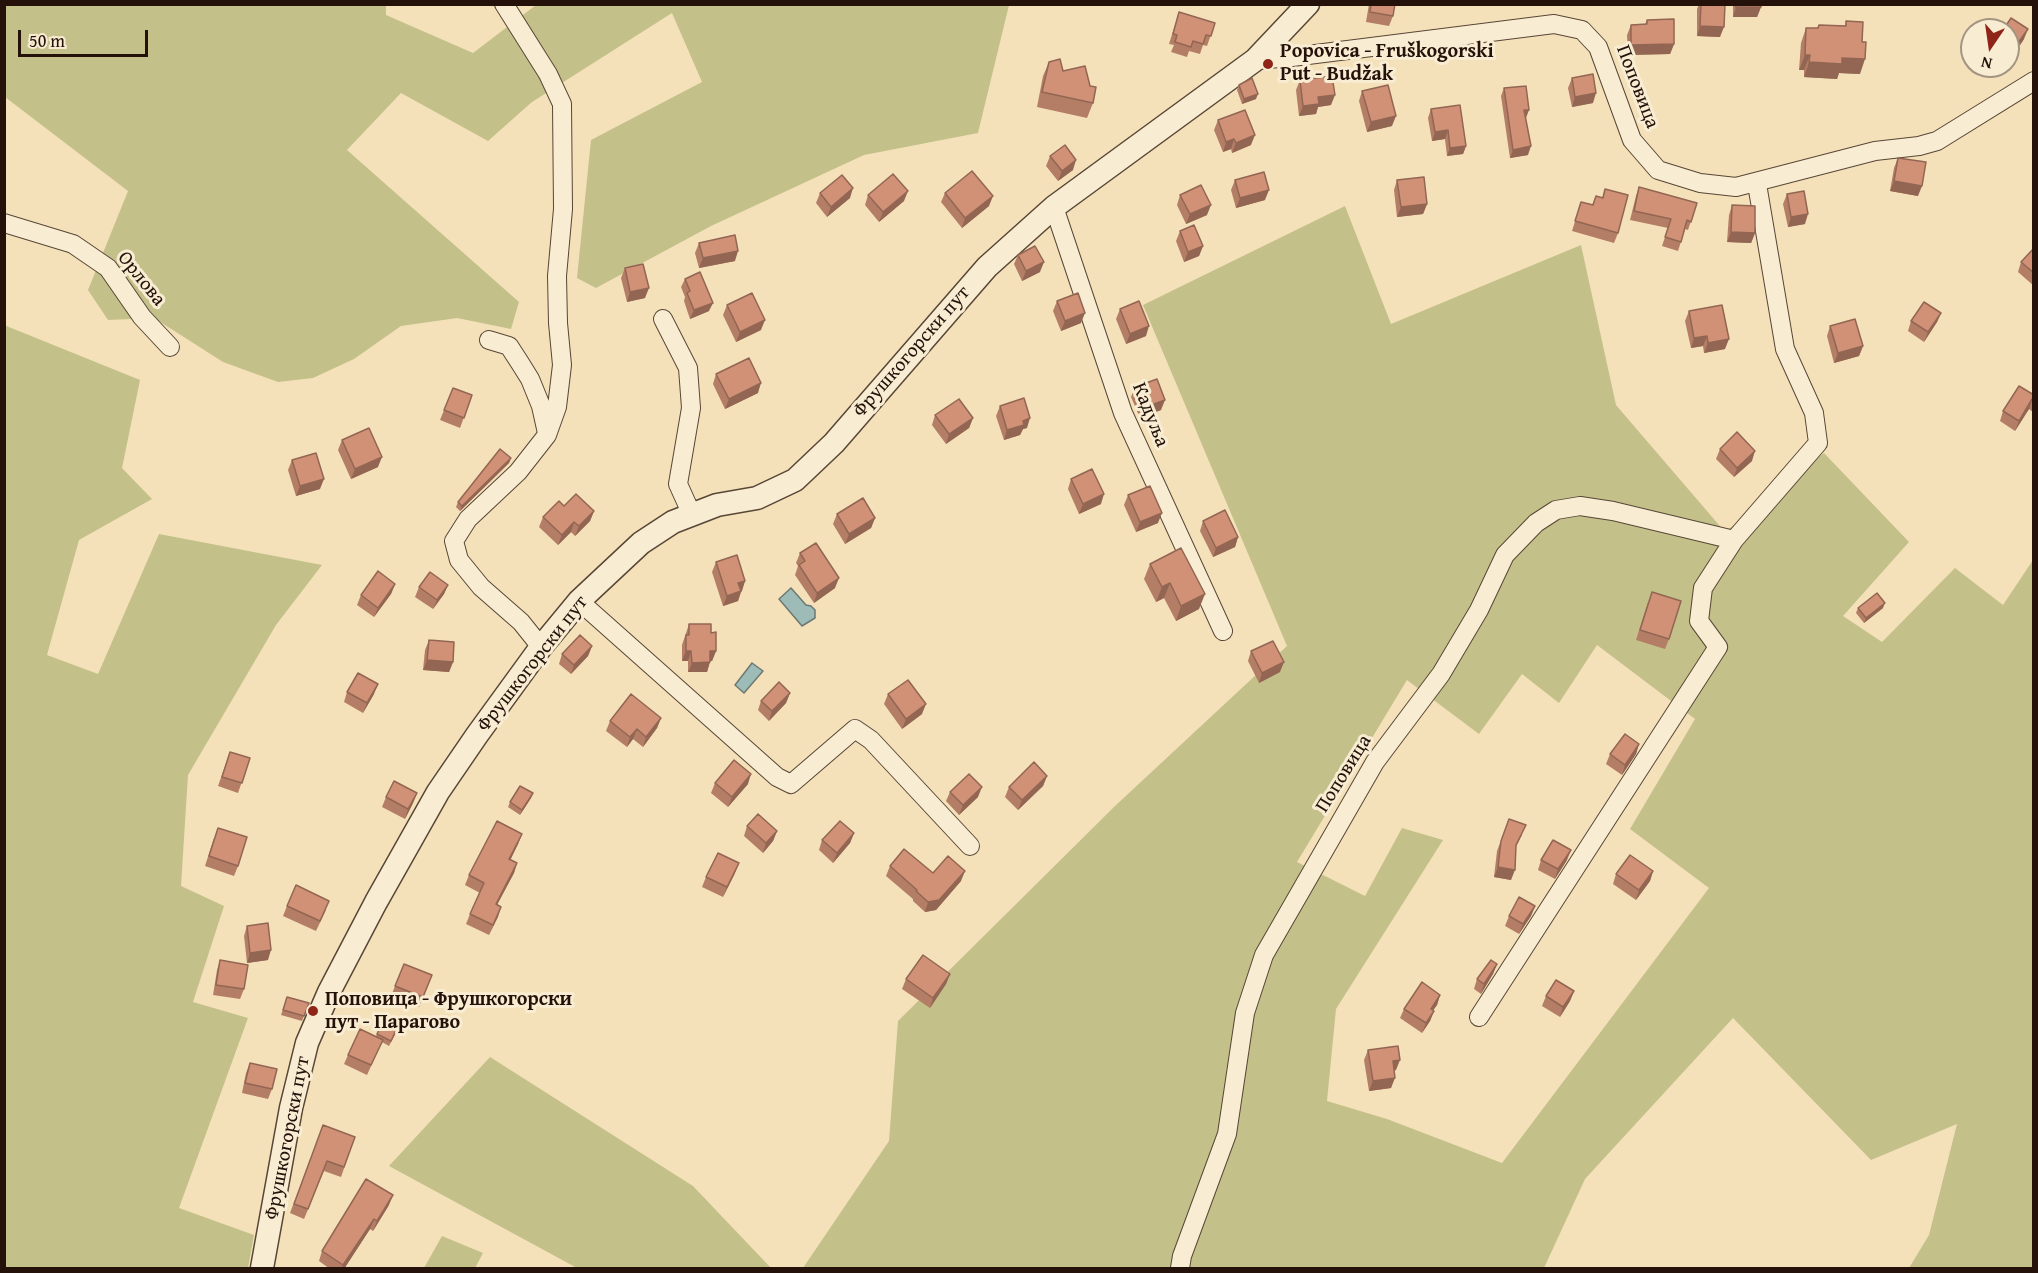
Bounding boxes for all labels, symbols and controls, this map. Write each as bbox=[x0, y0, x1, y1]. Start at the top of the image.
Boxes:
scale bar bbox=[21, 18, 152, 56]
north arrow bbox=[1960, 18, 2020, 78]
text: 50 m bbox=[29, 27, 65, 54]
place label: Popovica - Fruškogorski Put - Budžak bbox=[1280, 40, 1494, 87]
street label: Поповица bbox=[1610, 42, 1664, 132]
text: N bbox=[1978, 51, 1994, 76]
marker: Popovica - Fruškogorski Put - Budžak bbox=[1261, 57, 1275, 71]
street label: Орлова bbox=[112, 247, 170, 311]
street label: Фрушкогорски пут bbox=[848, 281, 976, 423]
street label: Кадуља bbox=[1126, 379, 1174, 451]
street label: Фрушкогорски пут bbox=[472, 591, 594, 737]
street label: Поповица bbox=[1311, 731, 1377, 817]
place label: Поповица - Фрушкогорски пут - Парагово bbox=[325, 988, 572, 1035]
marker: Поповица - Фрушкогорски пут - Парагово bbox=[306, 1004, 320, 1018]
street label: Фрушкогорски пут bbox=[260, 1054, 316, 1222]

